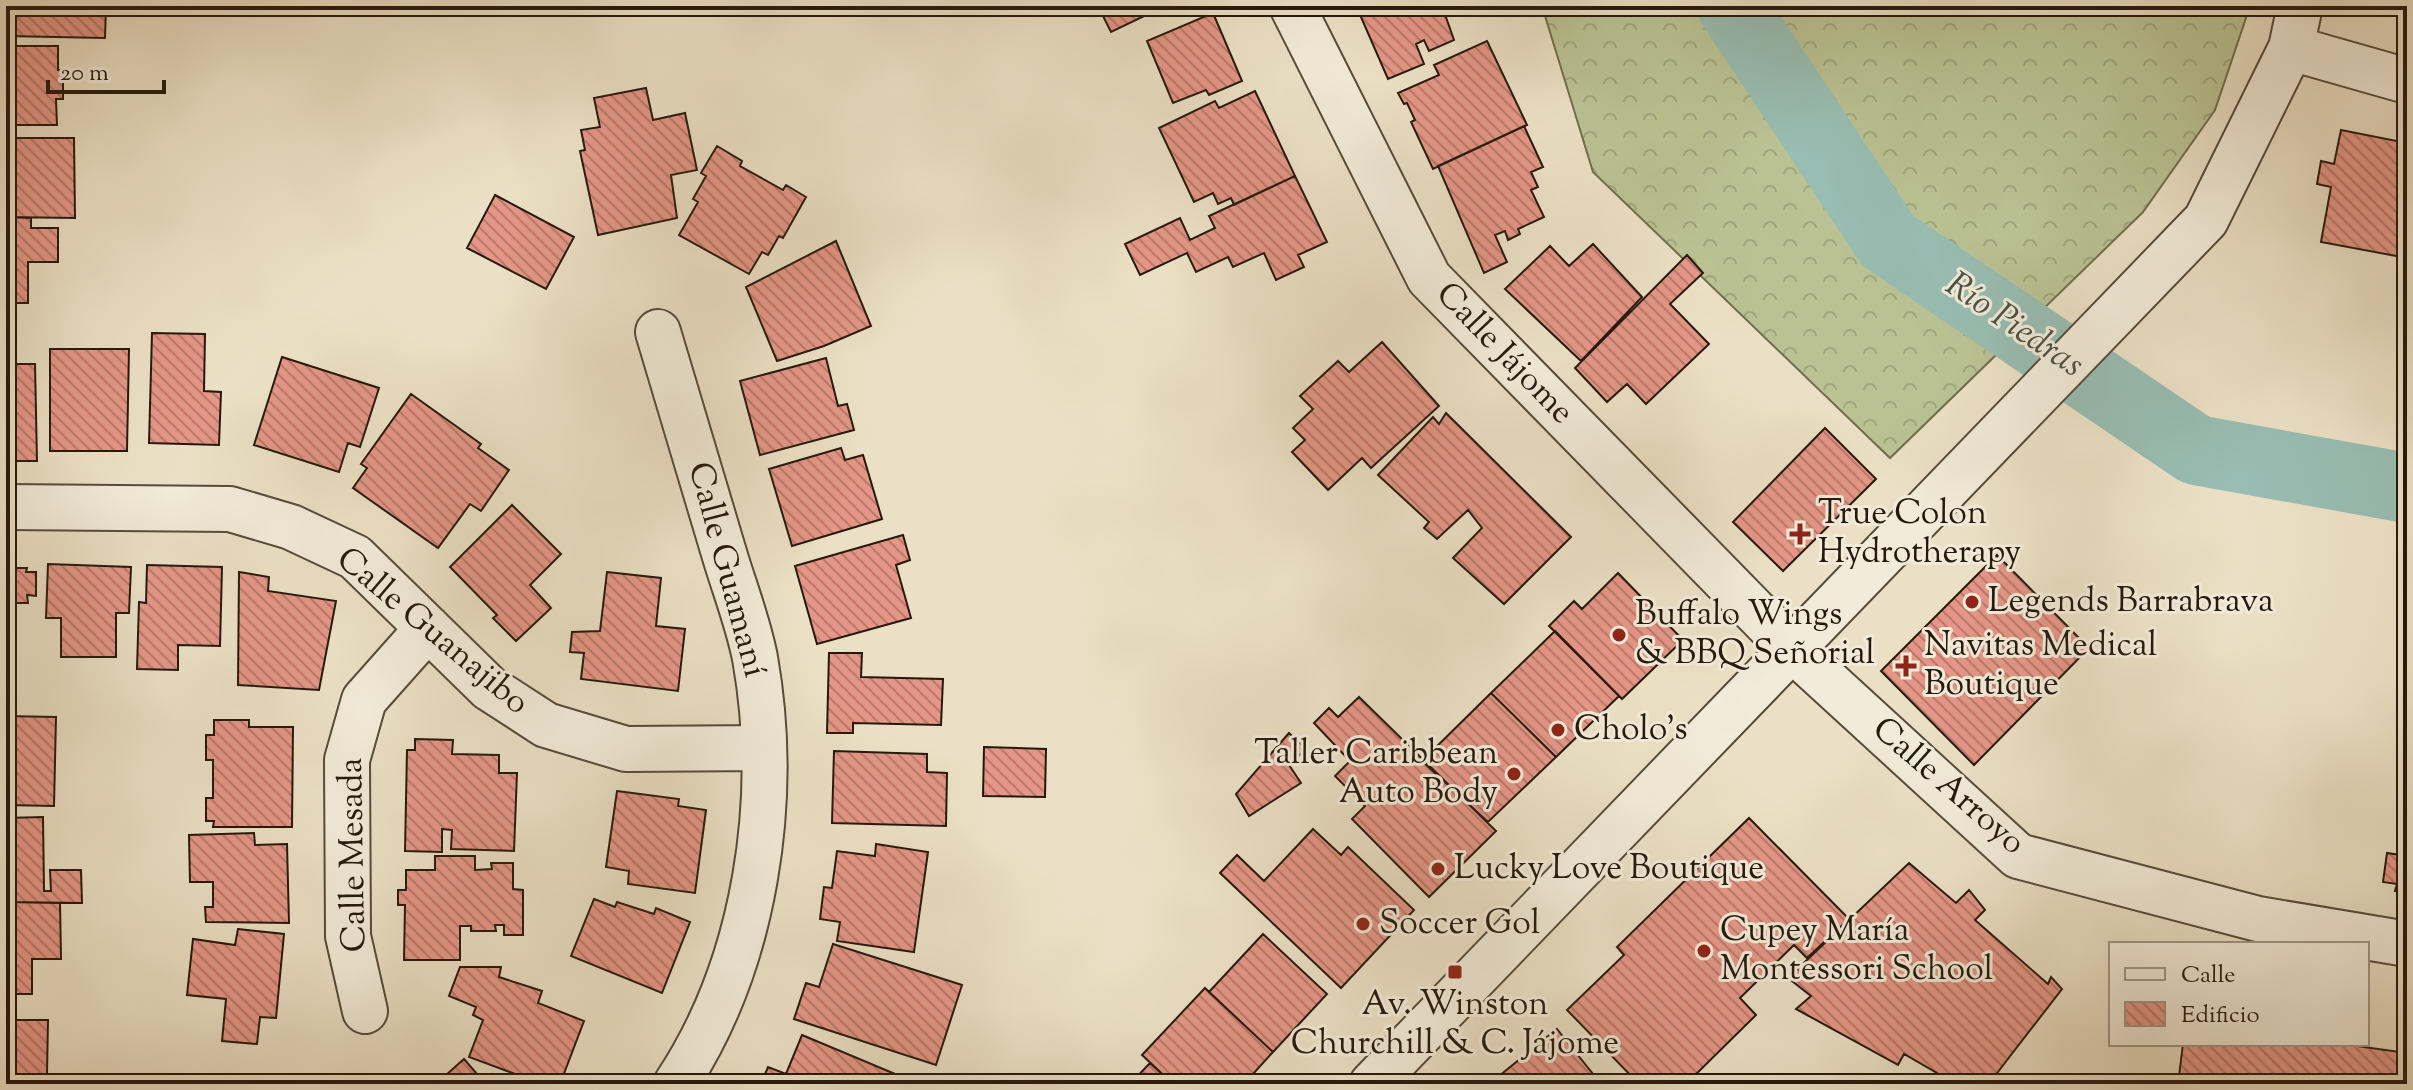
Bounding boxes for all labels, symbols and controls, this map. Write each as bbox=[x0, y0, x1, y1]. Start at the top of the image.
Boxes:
scale bar bbox=[48, 44, 164, 94]
text: 20 m bbox=[60, 57, 109, 91]
water label: Río Piedras bbox=[1934, 261, 2094, 391]
street label: Calle Jájome bbox=[1423, 272, 1585, 436]
street label: Calle Guamaní bbox=[674, 457, 778, 683]
place label: True Colon Hydrotherapy bbox=[1818, 490, 2021, 578]
marker: True Colon Hydrotherapy bbox=[1789, 523, 1811, 545]
street label: Calle Guanajibo bbox=[325, 536, 539, 728]
place label: Legends Barrabrava bbox=[1988, 578, 2274, 627]
place label: Buffalo Wings & BBQ Señorial bbox=[1635, 591, 1875, 679]
marker: Legends Barrabrava bbox=[1963, 593, 1981, 611]
place label: Navitas Medical Boutique bbox=[1924, 622, 2157, 710]
marker: Buffalo Wings & BBQ Señorial bbox=[1610, 626, 1628, 644]
marker: Navitas Medical Boutique bbox=[1895, 655, 1917, 677]
place label: Cholo's bbox=[1574, 706, 1688, 755]
street label: Calle Arroyo bbox=[1861, 706, 2035, 868]
marker: Cholo's bbox=[1549, 721, 1567, 739]
place label: Taller Caribbean Auto Body bbox=[1254, 730, 1498, 818]
street label: Calle Mesada bbox=[328, 757, 380, 953]
marker: Taller Caribbean Auto Body bbox=[1505, 765, 1523, 783]
place label: Lucky Love Boutique bbox=[1454, 845, 1764, 894]
marker: Lucky Love Boutique bbox=[1429, 860, 1447, 878]
place label: Soccer Gol bbox=[1379, 900, 1540, 949]
place label: Cupey María Montessori School bbox=[1720, 907, 1993, 995]
marker: Soccer Gol bbox=[1354, 915, 1372, 933]
marker: Cupey María Montessori School bbox=[1695, 942, 1713, 960]
legend bbox=[2109, 942, 2369, 1046]
text: Calle bbox=[2181, 959, 2235, 993]
marker: Av. Winston Churchill & C. Jájome bbox=[1446, 963, 1464, 981]
place label: Av. Winston Churchill & C. Jájome bbox=[1291, 981, 1619, 1069]
text: Edificio bbox=[2181, 999, 2260, 1033]

